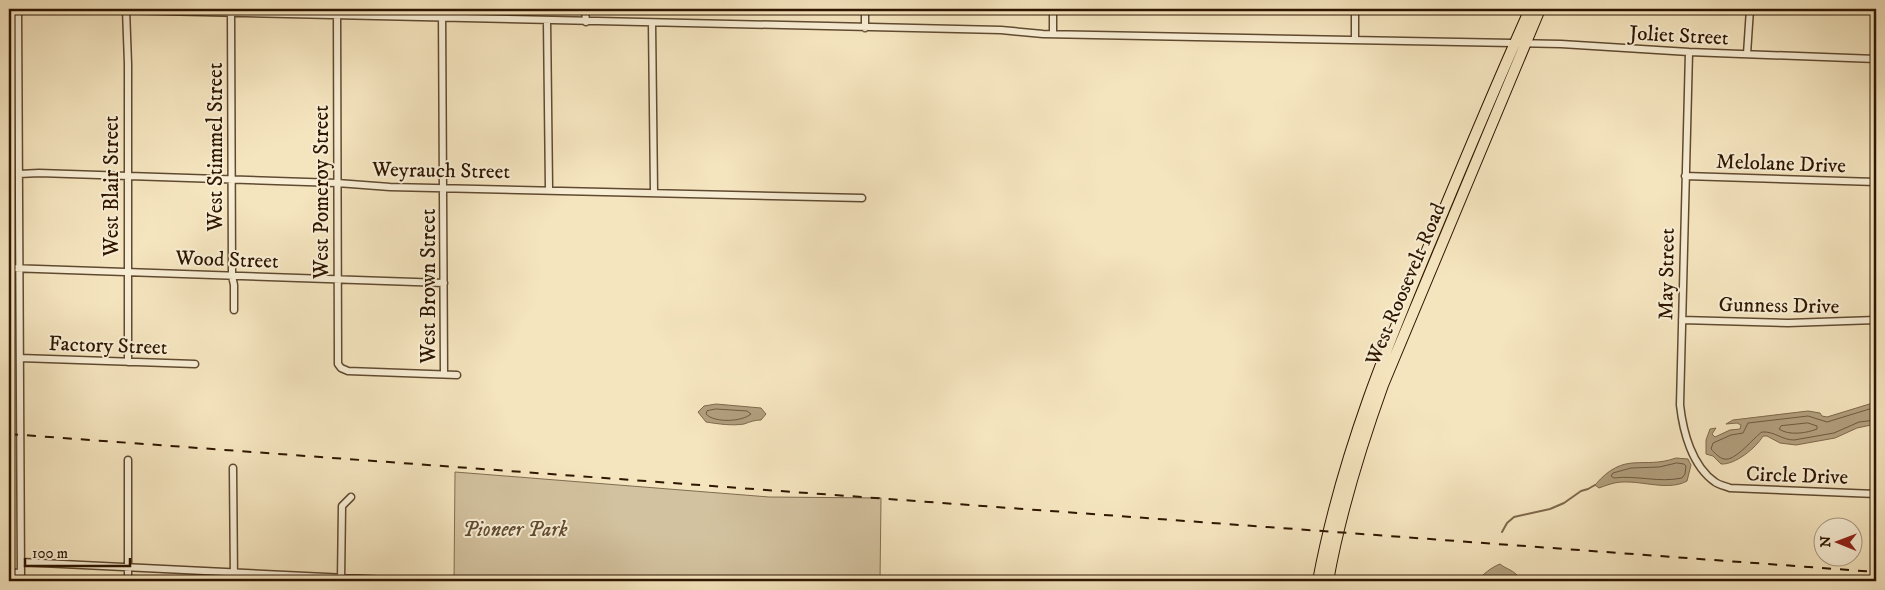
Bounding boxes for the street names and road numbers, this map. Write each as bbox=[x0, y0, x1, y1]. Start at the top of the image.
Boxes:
street label: Joliet Street bbox=[1627, 20, 1730, 52]
street label: West Stimmel Street bbox=[203, 62, 229, 232]
street label: West Pomeroy Street bbox=[309, 105, 335, 280]
street label: West Blair Street bbox=[99, 115, 125, 257]
street label: Melolane Drive bbox=[1716, 149, 1847, 179]
street label: Weyrauch Street bbox=[371, 157, 510, 185]
street label: West Roosevelt Road bbox=[1360, 199, 1452, 370]
street label: West Brown Street bbox=[416, 208, 442, 364]
street label: May Street bbox=[1653, 227, 1681, 320]
street label: Wood Street bbox=[174, 245, 279, 275]
street label: Gunness Drive bbox=[1718, 292, 1840, 320]
street label: Factory Street bbox=[48, 331, 168, 361]
street label: Circle Drive bbox=[1745, 461, 1849, 491]

